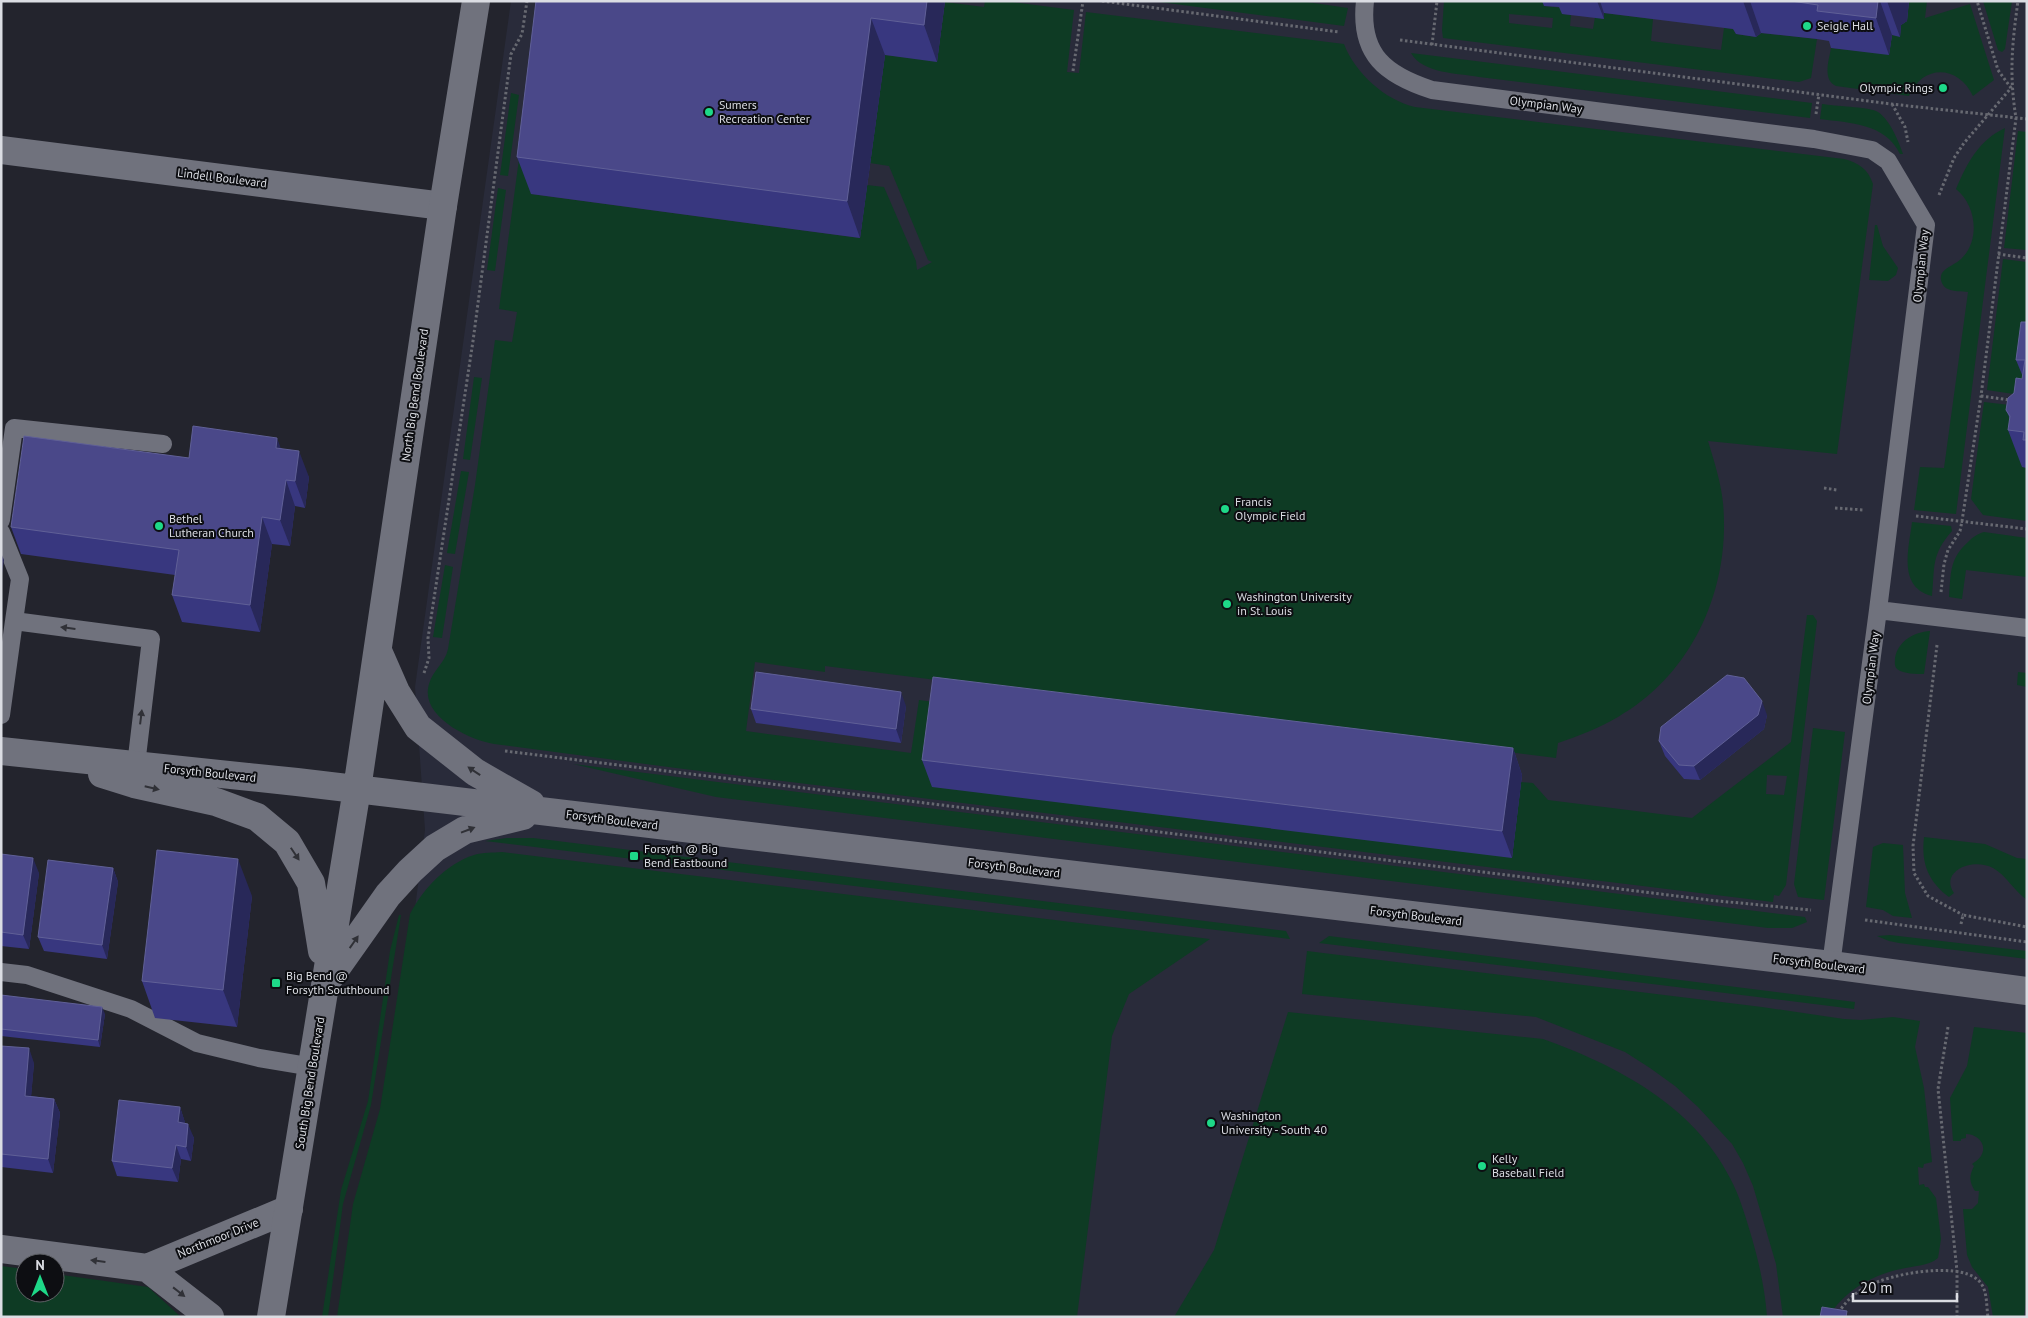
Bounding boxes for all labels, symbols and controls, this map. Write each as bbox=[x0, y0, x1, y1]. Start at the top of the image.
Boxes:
place label: Seigle Hall bbox=[1817, 18, 1873, 33]
marker: Seigle Hall bbox=[1801, 20, 1813, 32]
place label: Olympic Rings bbox=[1859, 80, 1933, 95]
marker: Olympic Rings bbox=[1937, 82, 1949, 94]
street label: Olympian Way bbox=[1509, 93, 1584, 116]
place label: Sumers Recreation Center bbox=[719, 97, 810, 126]
marker: Sumers Recreation Center bbox=[703, 106, 715, 118]
street label: Lindell Boulevard bbox=[176, 165, 268, 190]
street label: Olympian Way bbox=[1909, 228, 1932, 303]
street label: North Big Bend Boulevard bbox=[398, 328, 431, 462]
place label: Francis Olympic Field bbox=[1235, 494, 1306, 523]
marker: Francis Olympic Field bbox=[1219, 503, 1231, 515]
place label: Bethel Lutheran Church bbox=[169, 511, 254, 540]
marker: Bethel Lutheran Church bbox=[153, 520, 165, 532]
place label: Washington University in St. Louis bbox=[1237, 589, 1352, 618]
marker: Washington University in St. Louis bbox=[1221, 598, 1233, 610]
one-way arrow bbox=[59, 624, 75, 632]
street label: Olympian Way bbox=[1859, 630, 1882, 705]
one-way arrow bbox=[137, 709, 145, 725]
street label: Forsyth Boulevard bbox=[163, 760, 257, 785]
one-way arrow bbox=[467, 766, 481, 775]
one-way arrow bbox=[145, 784, 160, 792]
street label: Forsyth Boulevard bbox=[565, 806, 659, 833]
one-way arrow bbox=[461, 826, 476, 834]
place label: Forsyth @ Big Bend Eastbound bbox=[644, 841, 727, 870]
one-way arrow bbox=[290, 847, 300, 861]
marker: Forsyth @ Big Bend Eastbound bbox=[628, 850, 640, 862]
street label: Forsyth Boulevard bbox=[967, 854, 1061, 881]
street label: Forsyth Boulevard bbox=[1369, 902, 1463, 929]
one-way arrow bbox=[349, 936, 360, 949]
street label: Forsyth Boulevard bbox=[1772, 950, 1866, 977]
place label: Big Bend @ Forsyth Southbound bbox=[286, 968, 390, 997]
marker: Big Bend @ Forsyth Southbound bbox=[270, 977, 282, 989]
street label: South Big Bend Boulevard bbox=[292, 1016, 327, 1150]
place label: Washington University - South 40 bbox=[1221, 1108, 1327, 1137]
marker: Washington University - South 40 bbox=[1205, 1117, 1217, 1129]
place label: Kelly Baseball Field bbox=[1492, 1151, 1564, 1180]
marker: Kelly Baseball Field bbox=[1476, 1160, 1488, 1172]
street label: Northmoor Drive bbox=[175, 1214, 261, 1261]
north arrow bbox=[15, 1253, 65, 1303]
text: N bbox=[35, 1256, 45, 1274]
one-way arrow bbox=[90, 1257, 106, 1265]
scale bar bbox=[1853, 1270, 1957, 1302]
text: 20 m bbox=[1860, 1278, 1893, 1297]
one-way arrow bbox=[172, 1287, 185, 1298]

